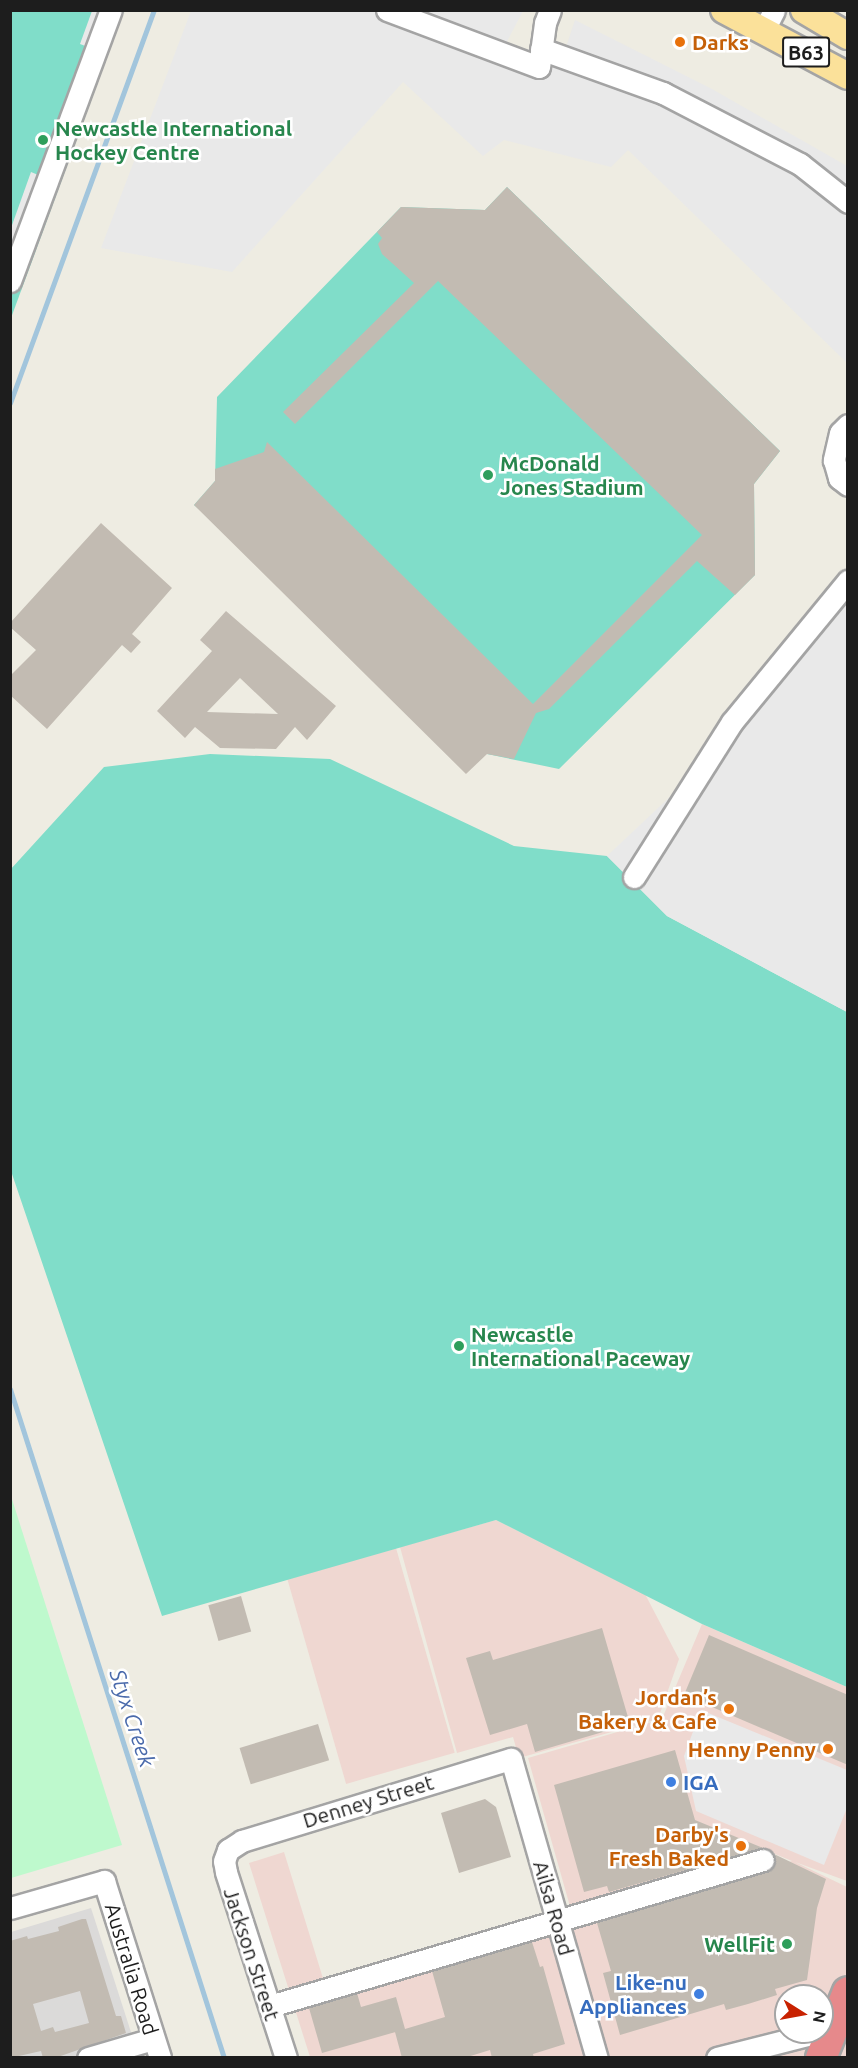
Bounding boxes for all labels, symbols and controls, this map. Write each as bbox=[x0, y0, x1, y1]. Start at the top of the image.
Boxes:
place label: Darks bbox=[692, 29, 749, 55]
marker: Darks bbox=[673, 35, 687, 49]
road number: B63 bbox=[782, 35, 830, 69]
place label: Newcastle International Hockey Centre bbox=[55, 115, 292, 165]
marker: Newcastle International Hockey Centre bbox=[36, 133, 50, 147]
place label: McDonald Jones Stadium bbox=[500, 450, 644, 500]
marker: McDonald Jones Stadium bbox=[481, 468, 495, 482]
place label: Newcastle International Paceway bbox=[471, 1321, 690, 1371]
marker: Newcastle International Paceway bbox=[452, 1339, 466, 1353]
water label: Styx Creek bbox=[105, 1666, 161, 1770]
place label: Jordan’s Bakery & Cafe bbox=[578, 1684, 717, 1734]
marker: Jordan’s Bakery & Cafe bbox=[722, 1702, 736, 1716]
place label: Henny Penny bbox=[688, 1736, 816, 1762]
marker: Henny Penny bbox=[821, 1742, 835, 1756]
street label: Denney Street bbox=[300, 1769, 436, 1833]
place label: IGA bbox=[683, 1769, 719, 1795]
marker: IGA bbox=[664, 1775, 678, 1789]
place label: Darby's Fresh Baked bbox=[609, 1821, 729, 1871]
marker: Darby's Fresh Baked bbox=[734, 1839, 748, 1853]
street label: Ailsa Road bbox=[528, 1858, 580, 1958]
street label: Jackson Street bbox=[219, 1884, 285, 2024]
street label: Australia Road bbox=[100, 1900, 164, 2038]
place label: WellFit bbox=[704, 1931, 775, 1957]
marker: WellFit bbox=[780, 1937, 794, 1951]
place label: Like-nu Appliances bbox=[579, 1969, 687, 2019]
north arrow bbox=[774, 1984, 834, 2044]
marker: Like-nu Appliances bbox=[692, 1987, 706, 2001]
text: N bbox=[810, 2009, 830, 2025]

